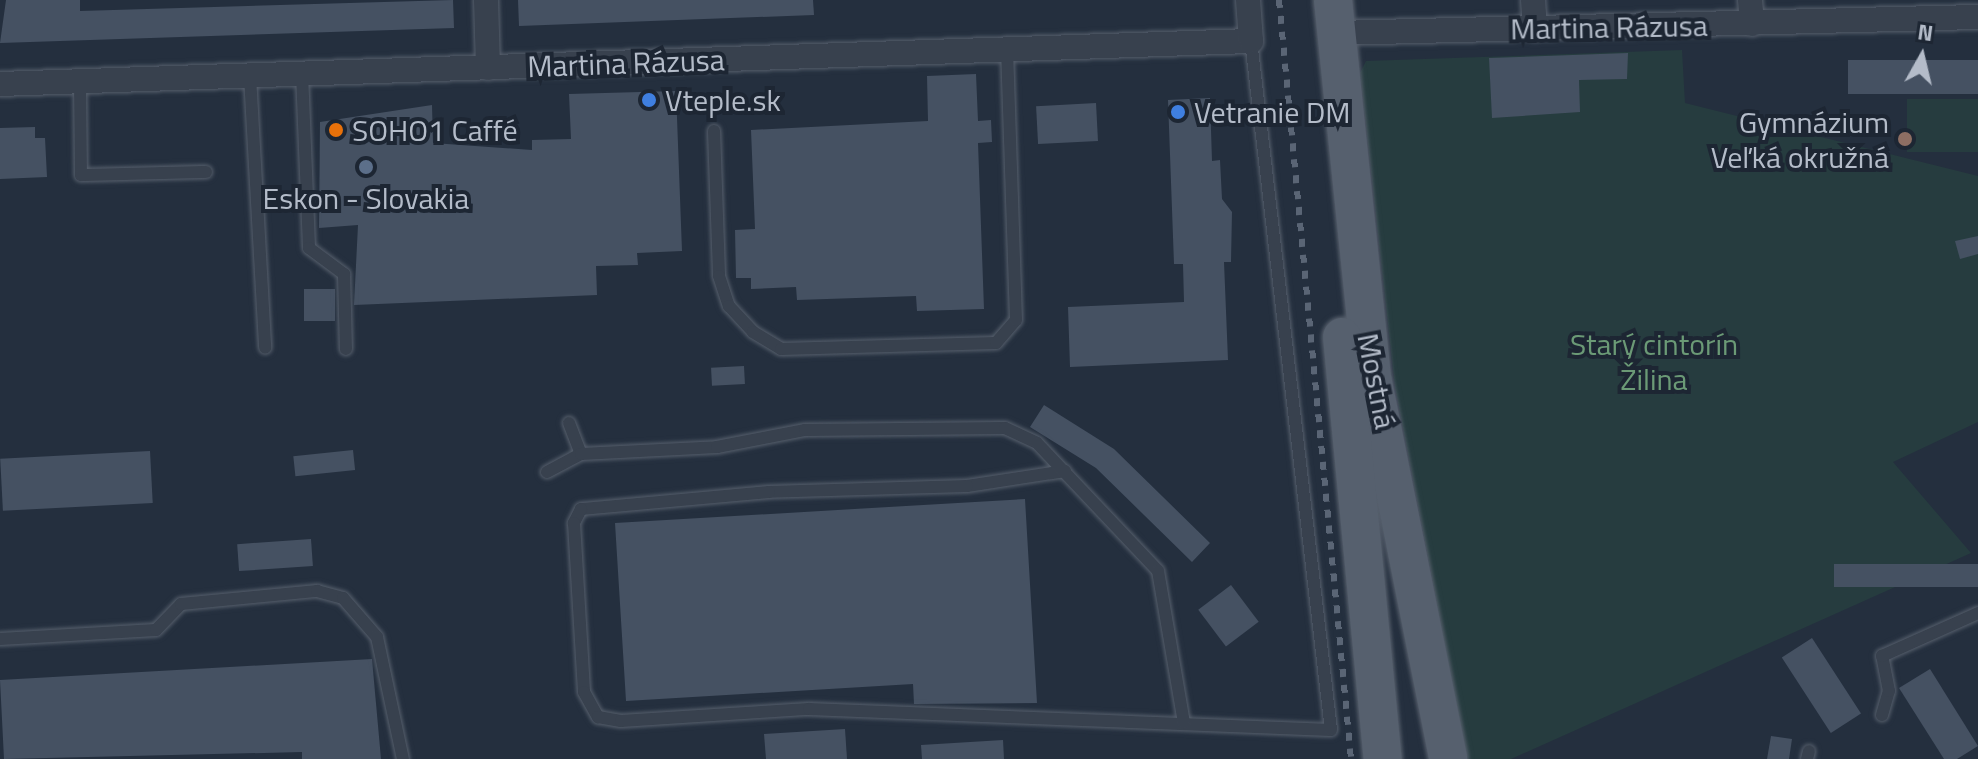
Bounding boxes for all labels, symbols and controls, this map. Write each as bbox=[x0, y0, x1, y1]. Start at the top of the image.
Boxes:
street label: Martina Rázusa bbox=[1510, 7, 1708, 47]
text: N bbox=[1915, 14, 1935, 50]
north arrow bbox=[1882, 16, 1962, 96]
street label: Martina Rázusa bbox=[527, 42, 725, 84]
place label: Vteple.sk bbox=[665, 82, 781, 118]
marker: Vteple.sk bbox=[640, 91, 658, 109]
place label: Vetranie DM bbox=[1194, 94, 1350, 130]
marker: Vetranie DM bbox=[1169, 103, 1187, 121]
place label: Gymnázium Veľká okružná bbox=[1711, 104, 1889, 174]
place label: SOHO1 Caffé bbox=[352, 112, 518, 148]
marker: SOHO1 Caffé bbox=[327, 121, 345, 139]
marker: Gymnázium Veľká okružná bbox=[1896, 130, 1914, 148]
marker: Eskon - Slovakia bbox=[357, 158, 375, 176]
place label: Eskon - Slovakia bbox=[263, 180, 469, 216]
park label: Starý cintorín Žilina bbox=[1570, 326, 1738, 396]
street label: Mostná bbox=[1350, 330, 1404, 432]

